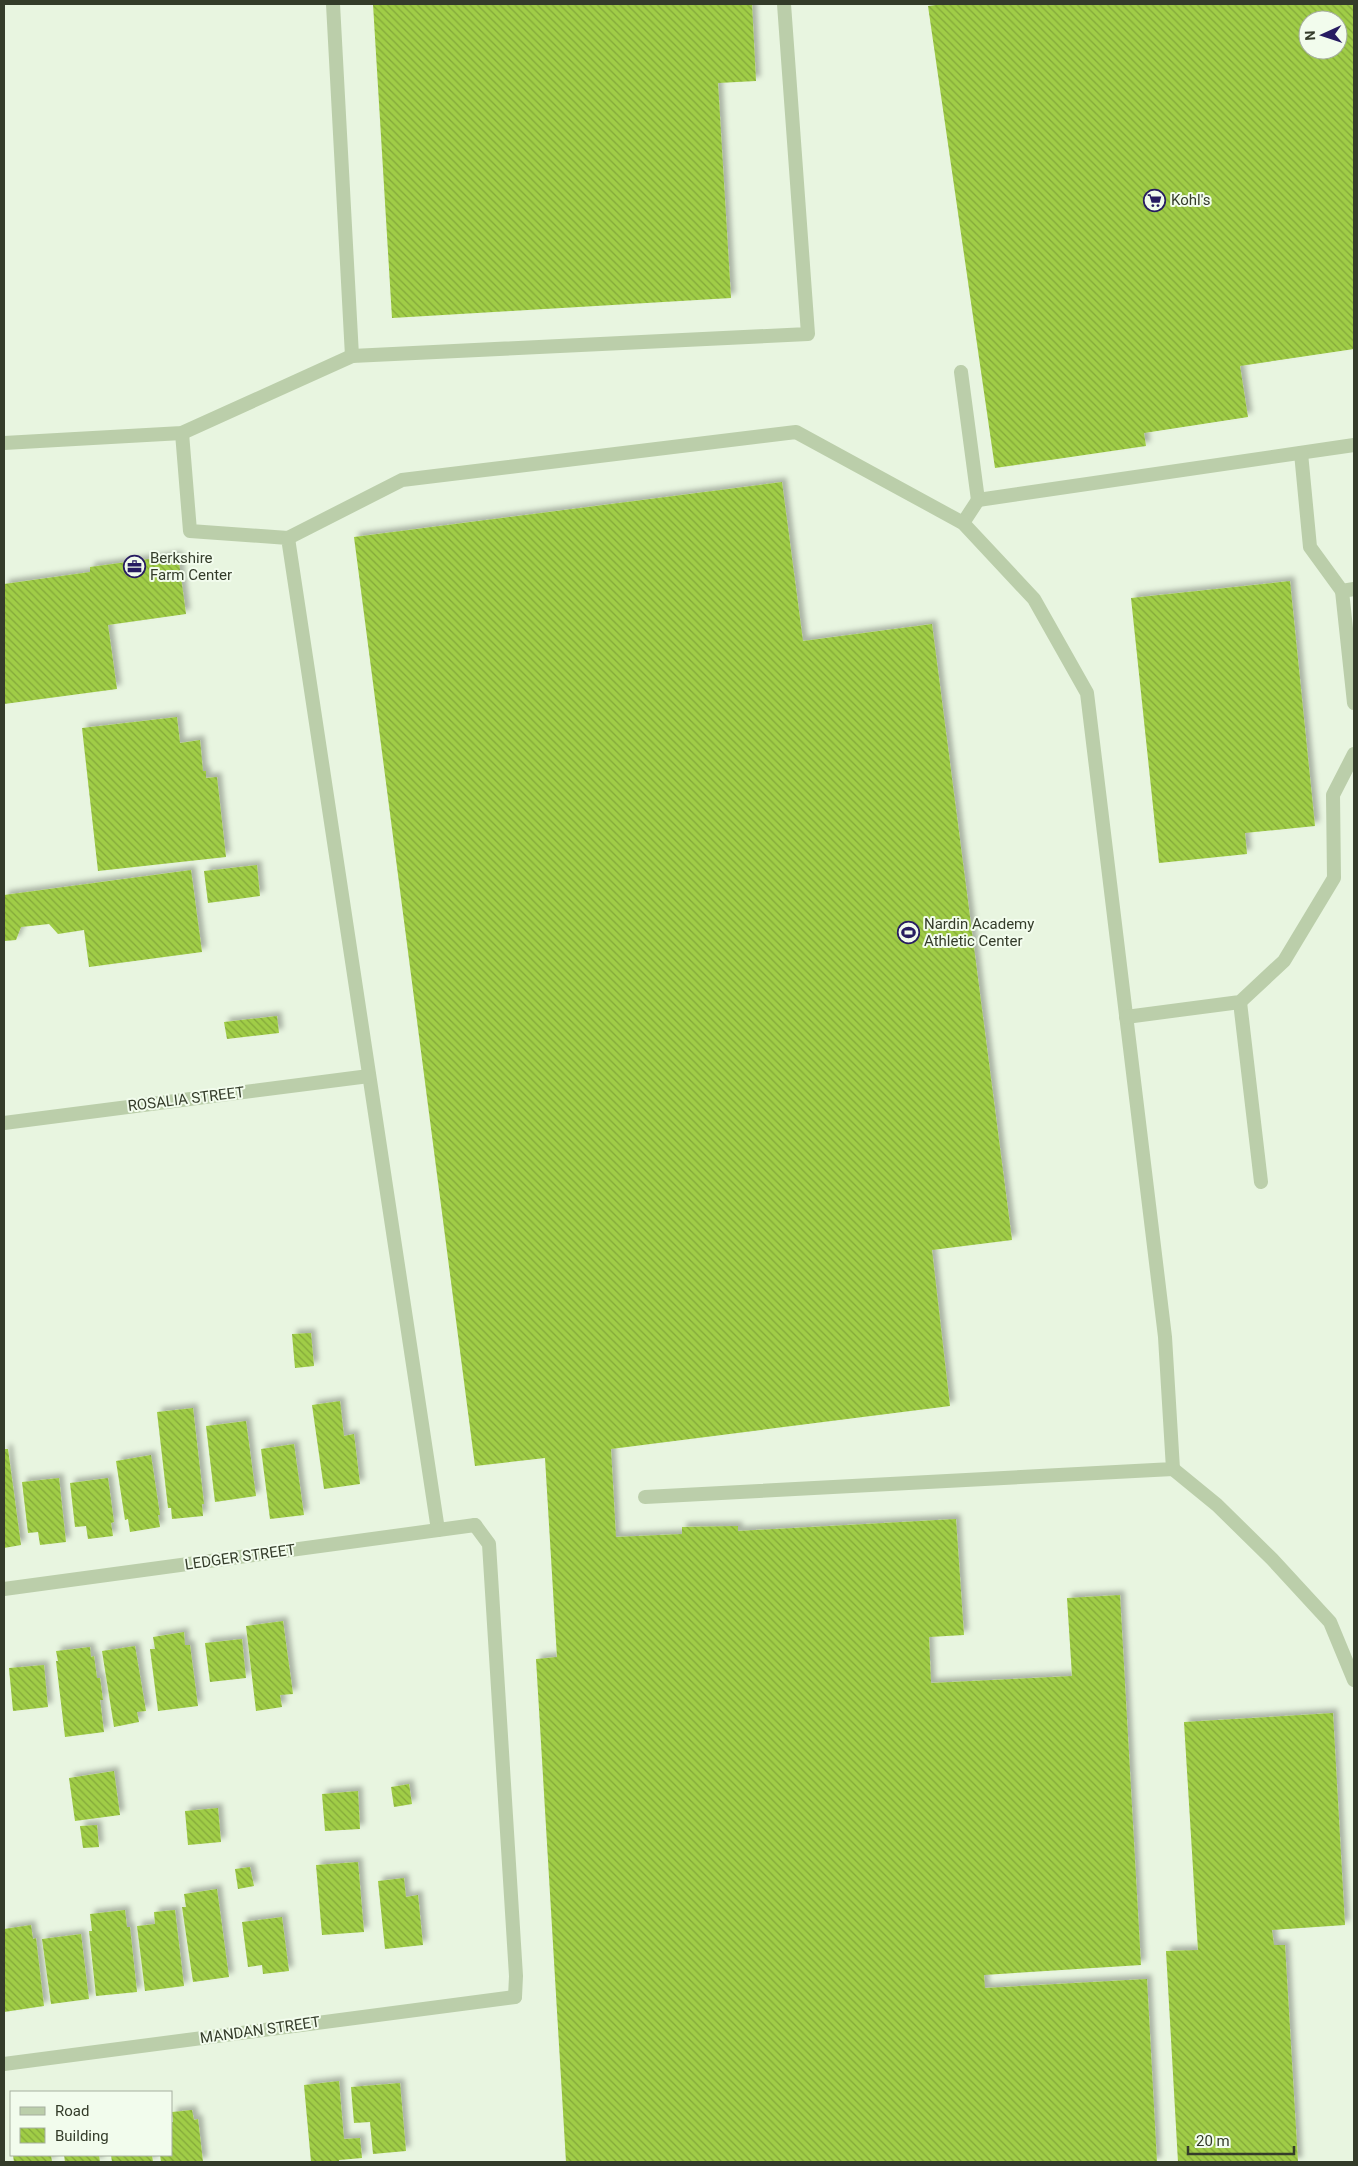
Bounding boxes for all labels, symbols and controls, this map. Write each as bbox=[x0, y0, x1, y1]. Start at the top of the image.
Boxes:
north arrow bbox=[1298, 10, 1348, 60]
text: N bbox=[1302, 30, 1318, 41]
supermarket icon: Kohl's bbox=[1143, 188, 1167, 212]
place label: Kohl's bbox=[1171, 191, 1210, 209]
place label: Berkshire Farm Center bbox=[150, 549, 232, 584]
office icon: Berkshire Farm Center bbox=[122, 555, 146, 579]
place label: Nardin Academy Athletic Center bbox=[924, 915, 1034, 950]
sports icon: Nardin Academy Athletic Center bbox=[896, 921, 920, 945]
street label: ROSALIA STREET bbox=[127, 1083, 245, 1115]
street label: LEDGER STREET bbox=[184, 1540, 296, 1574]
street label: MANDAN STREET bbox=[199, 2013, 321, 2047]
legend bbox=[10, 2091, 172, 2156]
text: Road bbox=[55, 2102, 89, 2120]
scale bar bbox=[1188, 2124, 1294, 2156]
text: Building bbox=[55, 2127, 109, 2145]
text: 20 m bbox=[1196, 2132, 1230, 2150]

